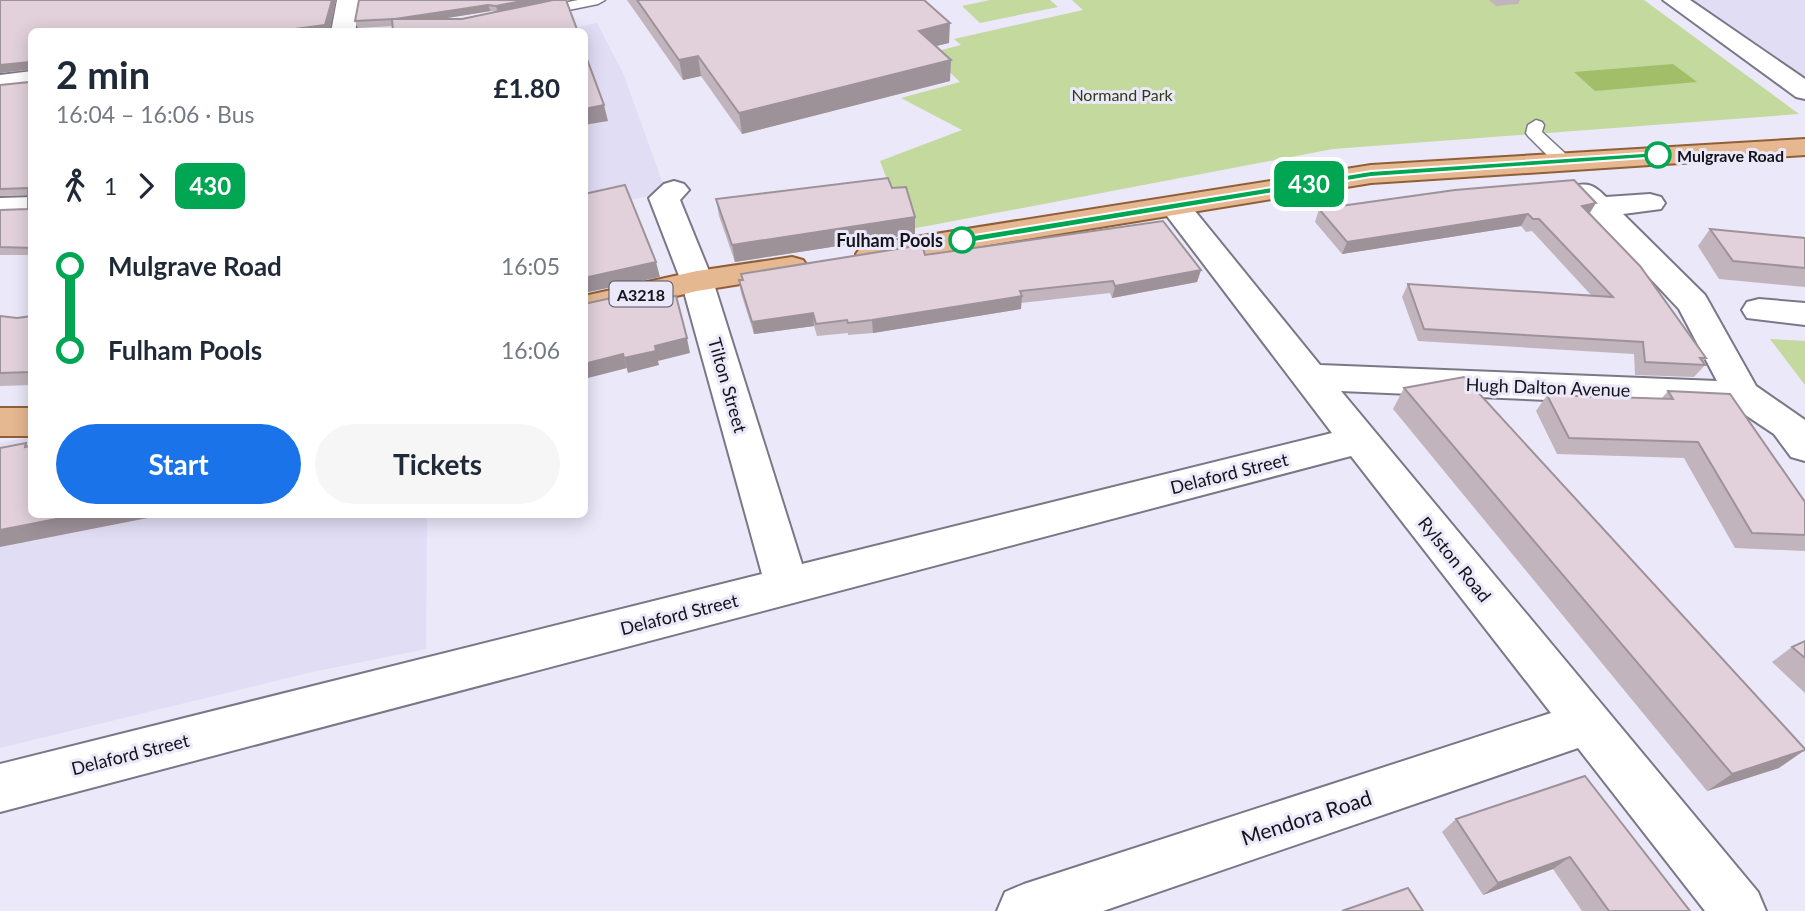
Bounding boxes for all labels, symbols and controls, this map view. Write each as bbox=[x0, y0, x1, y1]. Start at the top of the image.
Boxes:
text: 2 min bbox=[56, 51, 150, 97]
text: £1.80 bbox=[494, 72, 560, 104]
park label: Normand Park bbox=[1071, 85, 1173, 104]
text: 16:04 – 16:06 · Bus bbox=[56, 100, 255, 128]
marker: Mulgrave Road bbox=[1645, 142, 1671, 168]
place label: Mulgrave Road bbox=[1677, 146, 1784, 165]
line badge: 430 bbox=[1269, 161, 1349, 207]
icon: walk bbox=[56, 167, 94, 205]
icon: forward bbox=[127, 167, 165, 205]
text: 430 bbox=[1288, 169, 1330, 198]
text: 430 bbox=[189, 171, 231, 200]
text: 1 bbox=[104, 172, 117, 200]
marker: Fulham Pools bbox=[949, 227, 975, 253]
place label: Fulham Pools bbox=[836, 229, 943, 251]
text: Mulgrave Road bbox=[108, 250, 282, 282]
text: 16:05 bbox=[501, 252, 560, 280]
road number: A3218 bbox=[610, 282, 672, 306]
text: Fulham Pools bbox=[108, 334, 262, 366]
street label: Tilton Street bbox=[704, 335, 752, 436]
text: 16:06 bbox=[501, 336, 560, 364]
street label: Hugh Dalton Avenue bbox=[1465, 373, 1631, 401]
button: Start bbox=[56, 424, 301, 504]
button: Tickets bbox=[315, 424, 560, 504]
street label: Delaford Street bbox=[1168, 448, 1291, 498]
street label: Rylston Road bbox=[1414, 512, 1496, 606]
street label: Delaford Street bbox=[618, 589, 741, 639]
street label: Delaford Street bbox=[69, 729, 192, 779]
street label: Mendora Road bbox=[1238, 784, 1374, 850]

